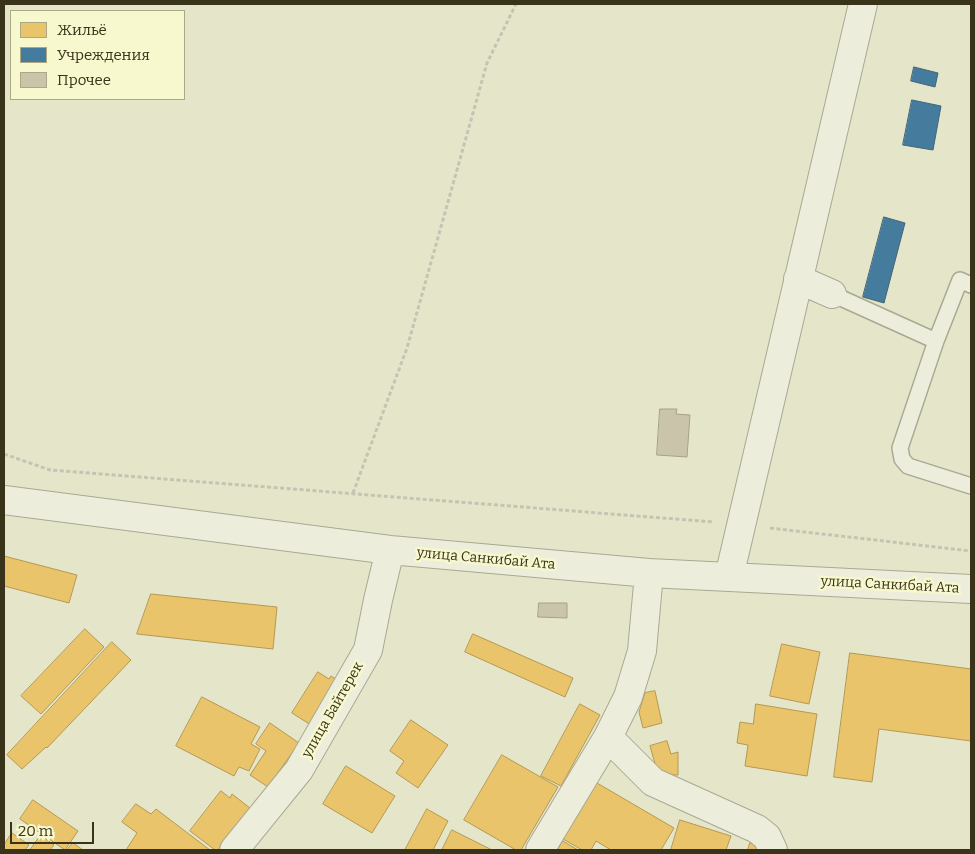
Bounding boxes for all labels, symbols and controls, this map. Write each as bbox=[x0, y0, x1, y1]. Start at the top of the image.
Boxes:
legend bbox=[10, 10, 185, 100]
text: Жильё bbox=[57, 21, 107, 39]
text: Учреждения bbox=[57, 46, 150, 64]
text: Прочее bbox=[57, 71, 111, 89]
street label: улица Санкибай Ата bbox=[416, 545, 556, 573]
street label: улица Санкибай Ата bbox=[820, 573, 960, 597]
street label: улица Байтерек bbox=[299, 659, 367, 761]
scale bar bbox=[12, 812, 96, 844]
text: 20 m bbox=[18, 822, 53, 840]

